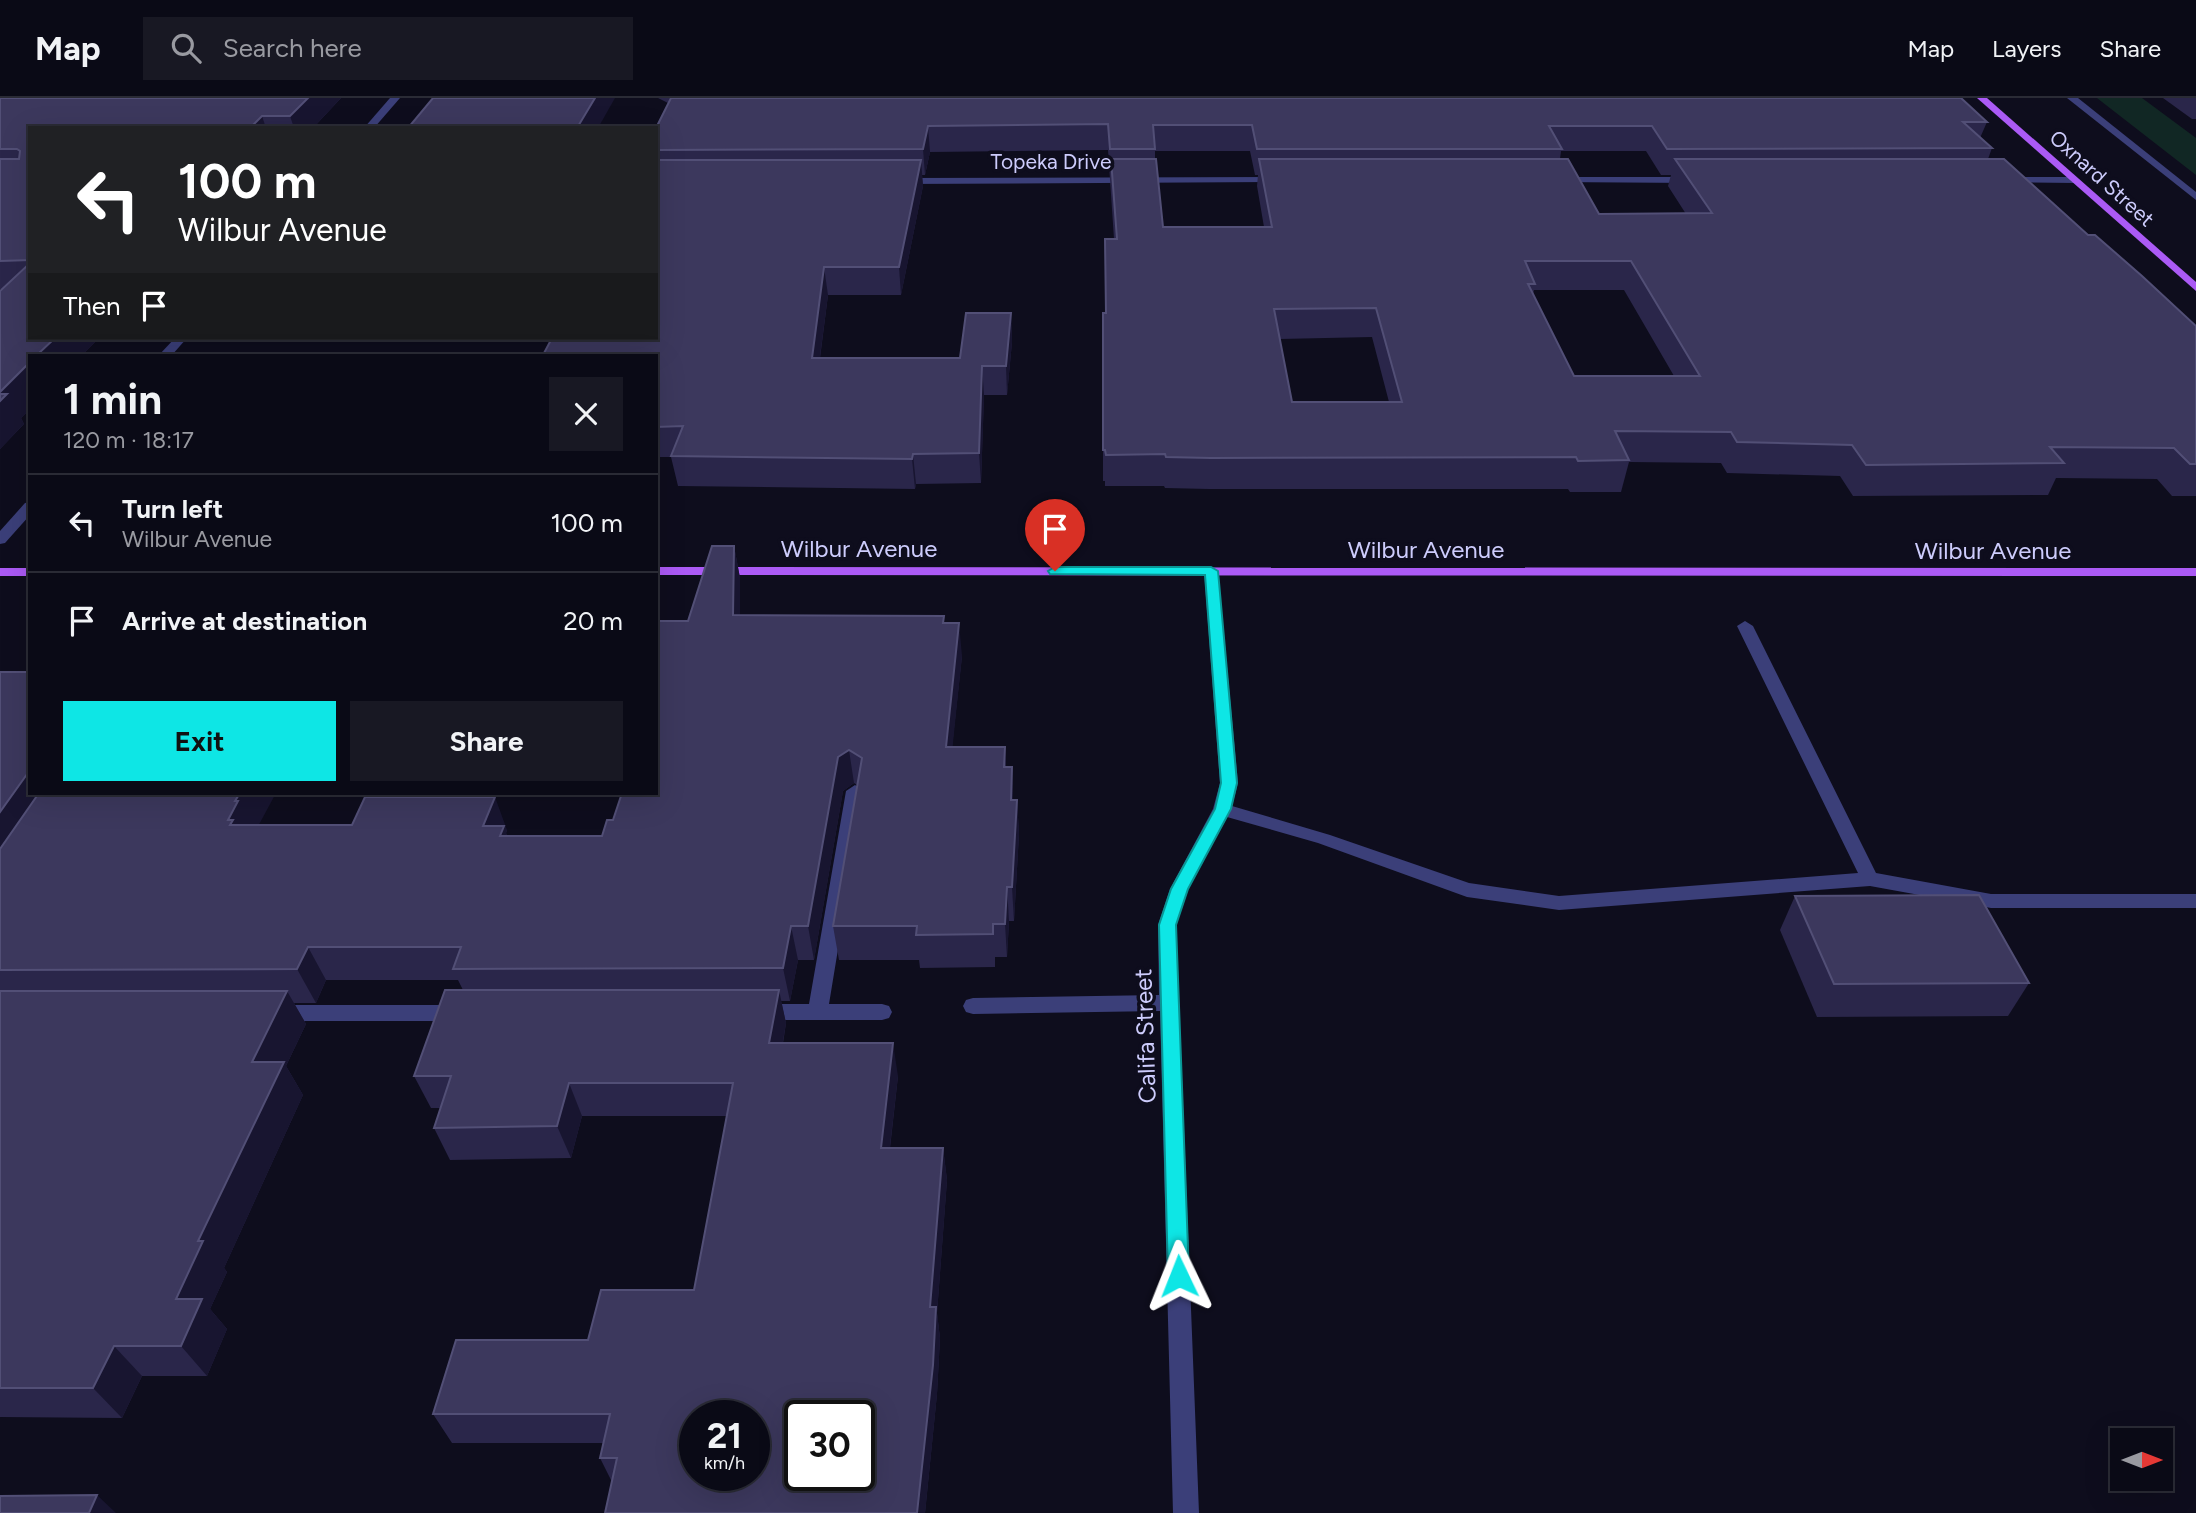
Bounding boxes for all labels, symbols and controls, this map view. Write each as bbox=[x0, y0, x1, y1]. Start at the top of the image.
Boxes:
search box bbox=[143, 17, 633, 80]
text: Map bbox=[35, 29, 101, 68]
icon: search bbox=[167, 29, 205, 67]
text: Search here bbox=[223, 32, 362, 64]
text: Map bbox=[1907, 34, 1954, 63]
text: Layers bbox=[1992, 34, 2061, 63]
text: Share bbox=[2099, 34, 2161, 63]
street label: Oxnard Street bbox=[2045, 125, 2159, 232]
street label: Topeka Drive bbox=[991, 149, 1111, 174]
text: 100 m bbox=[178, 151, 317, 210]
icon: left bbox=[63, 154, 154, 245]
text: Wilbur Avenue bbox=[178, 211, 387, 249]
icon: arrive bbox=[135, 287, 173, 325]
text: Then bbox=[63, 290, 121, 322]
text: 1 min bbox=[63, 374, 162, 425]
button: close bbox=[549, 377, 623, 451]
text: 120 m · 18:17 bbox=[63, 426, 194, 454]
text: Turn left bbox=[122, 493, 223, 525]
pin bbox=[1025, 499, 1085, 571]
icon: left bbox=[63, 504, 101, 542]
text: 100 m bbox=[550, 507, 623, 539]
icon: arrive bbox=[1036, 510, 1074, 548]
text: Wilbur Avenue bbox=[122, 525, 272, 553]
street label: Wilbur Avenue bbox=[781, 534, 937, 563]
street label: Wilbur Avenue bbox=[1348, 535, 1504, 564]
street label: Wilbur Avenue bbox=[1915, 536, 2071, 565]
icon: arrive bbox=[63, 602, 101, 640]
text: Arrive at destination bbox=[122, 605, 367, 637]
text: 20 m bbox=[563, 605, 623, 637]
button: Exit bbox=[63, 701, 336, 781]
button: Share bbox=[350, 701, 623, 781]
street label: Califa Street bbox=[1128, 968, 1162, 1104]
position arrow bbox=[1142, 1239, 1216, 1313]
speed limit sign: 30 bbox=[784, 1400, 875, 1491]
text: 21 bbox=[707, 1415, 742, 1457]
north arrow bbox=[2110, 1428, 2174, 1491]
map controls bbox=[2110, 1428, 2173, 1491]
text: km/h bbox=[704, 1452, 745, 1474]

